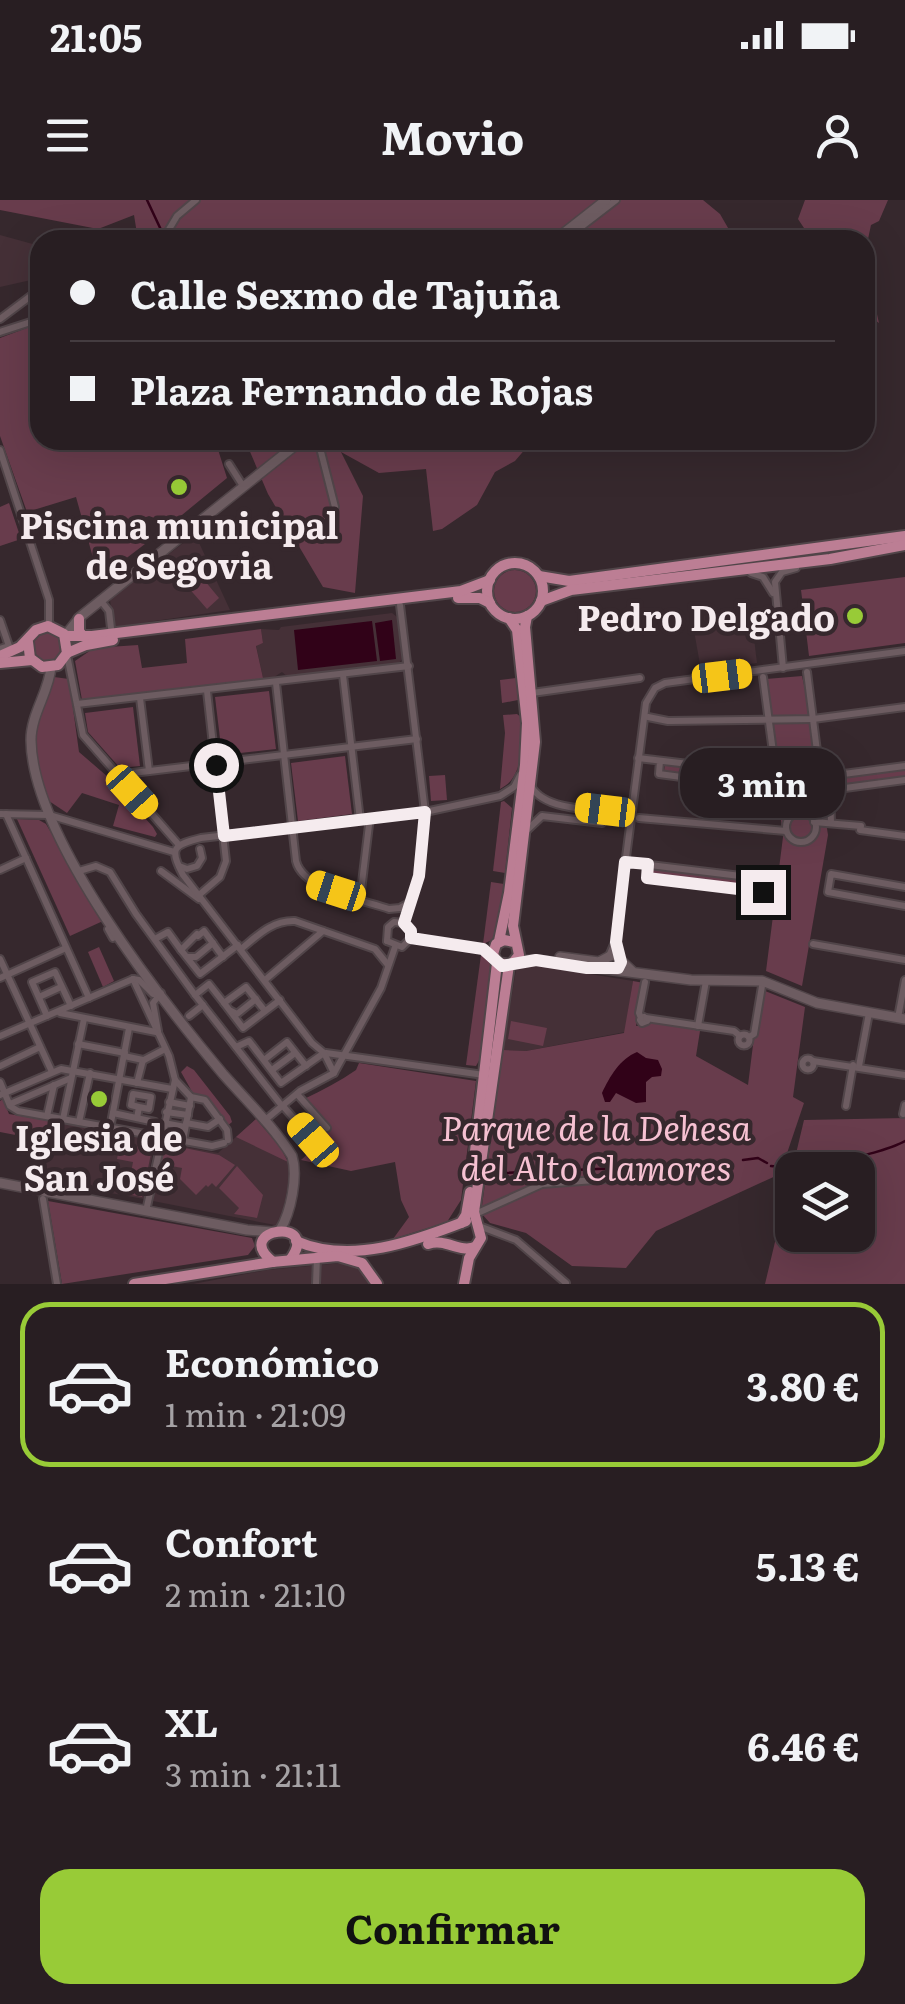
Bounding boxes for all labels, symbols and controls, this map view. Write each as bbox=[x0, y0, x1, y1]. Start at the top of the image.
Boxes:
text: 21:05 bbox=[50, 7, 143, 64]
text: Movio bbox=[381, 102, 524, 169]
icon: menu bbox=[40, 108, 95, 163]
icon: person bbox=[810, 108, 865, 163]
text: Calle Sexmo de Tajuña bbox=[130, 264, 560, 321]
text: Plaza Fernando de Rojas bbox=[130, 360, 593, 417]
marker: Piscina municipal de Segovia bbox=[168, 476, 190, 498]
place label: Piscina municipal de Segovia bbox=[19, 498, 339, 590]
place label: Pedro Delgado bbox=[577, 590, 835, 642]
marker: Pedro Delgado bbox=[844, 605, 866, 627]
car bbox=[690, 657, 754, 695]
route start bbox=[194, 743, 239, 788]
callout: 3 min bbox=[680, 747, 846, 817]
text: 3 min bbox=[717, 759, 808, 807]
car bbox=[101, 760, 163, 824]
car bbox=[573, 791, 637, 829]
car bbox=[303, 867, 369, 915]
route end bbox=[741, 870, 786, 915]
marker: Iglesia de San José bbox=[88, 1088, 110, 1110]
park label: Parque de la Dehesa del Alto Clamores bbox=[441, 1100, 751, 1192]
car bbox=[282, 1108, 344, 1172]
place label: Iglesia de San José bbox=[15, 1110, 183, 1202]
map controls bbox=[775, 1152, 875, 1252]
button: layers bbox=[775, 1152, 875, 1252]
text: Económico bbox=[165, 1332, 380, 1389]
icon: car bbox=[45, 1340, 135, 1430]
text: 3.80 € bbox=[746, 1356, 860, 1413]
text: 1 min · 21:09 bbox=[165, 1389, 346, 1437]
text: Confort bbox=[165, 1512, 318, 1569]
icon: car bbox=[45, 1520, 135, 1610]
text: 5.13 € bbox=[756, 1536, 860, 1593]
text: 2 min · 21:10 bbox=[165, 1569, 345, 1617]
text: XL bbox=[165, 1692, 218, 1749]
icon: car bbox=[45, 1700, 135, 1790]
text: 6.46 € bbox=[747, 1716, 860, 1773]
text: 3 min · 21:11 bbox=[165, 1749, 341, 1797]
button: Confirmar bbox=[40, 1869, 865, 1984]

